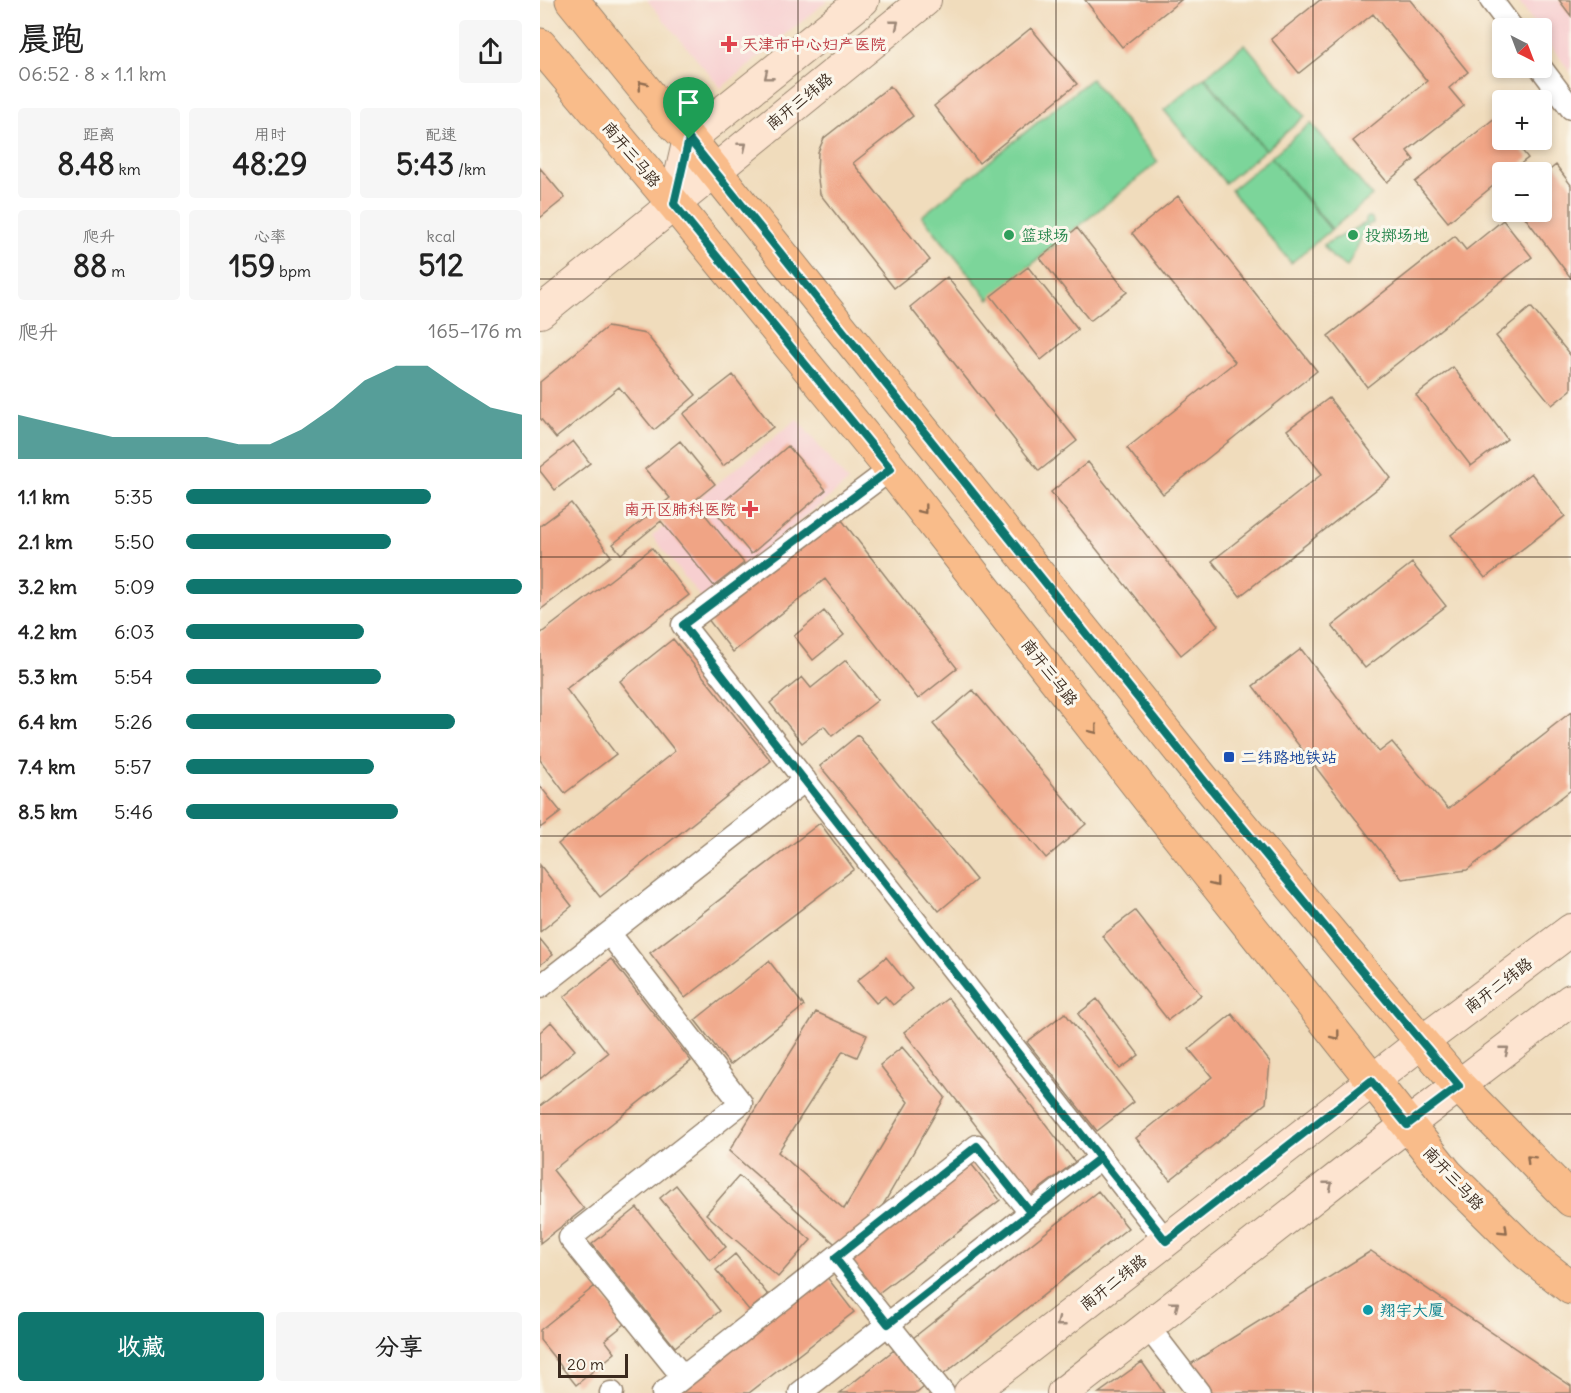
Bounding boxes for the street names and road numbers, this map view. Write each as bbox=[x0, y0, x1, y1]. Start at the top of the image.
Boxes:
street label: 南开三纬路 bbox=[762, 68, 836, 134]
street label: 南开三马路 bbox=[599, 117, 665, 191]
street label: 南开三马路 bbox=[1017, 634, 1083, 710]
street label: 南开二纬路 bbox=[1460, 953, 1536, 1017]
street label: 南开三马路 bbox=[1419, 1142, 1489, 1214]
street label: 南开二纬路 bbox=[1075, 1249, 1151, 1315]

